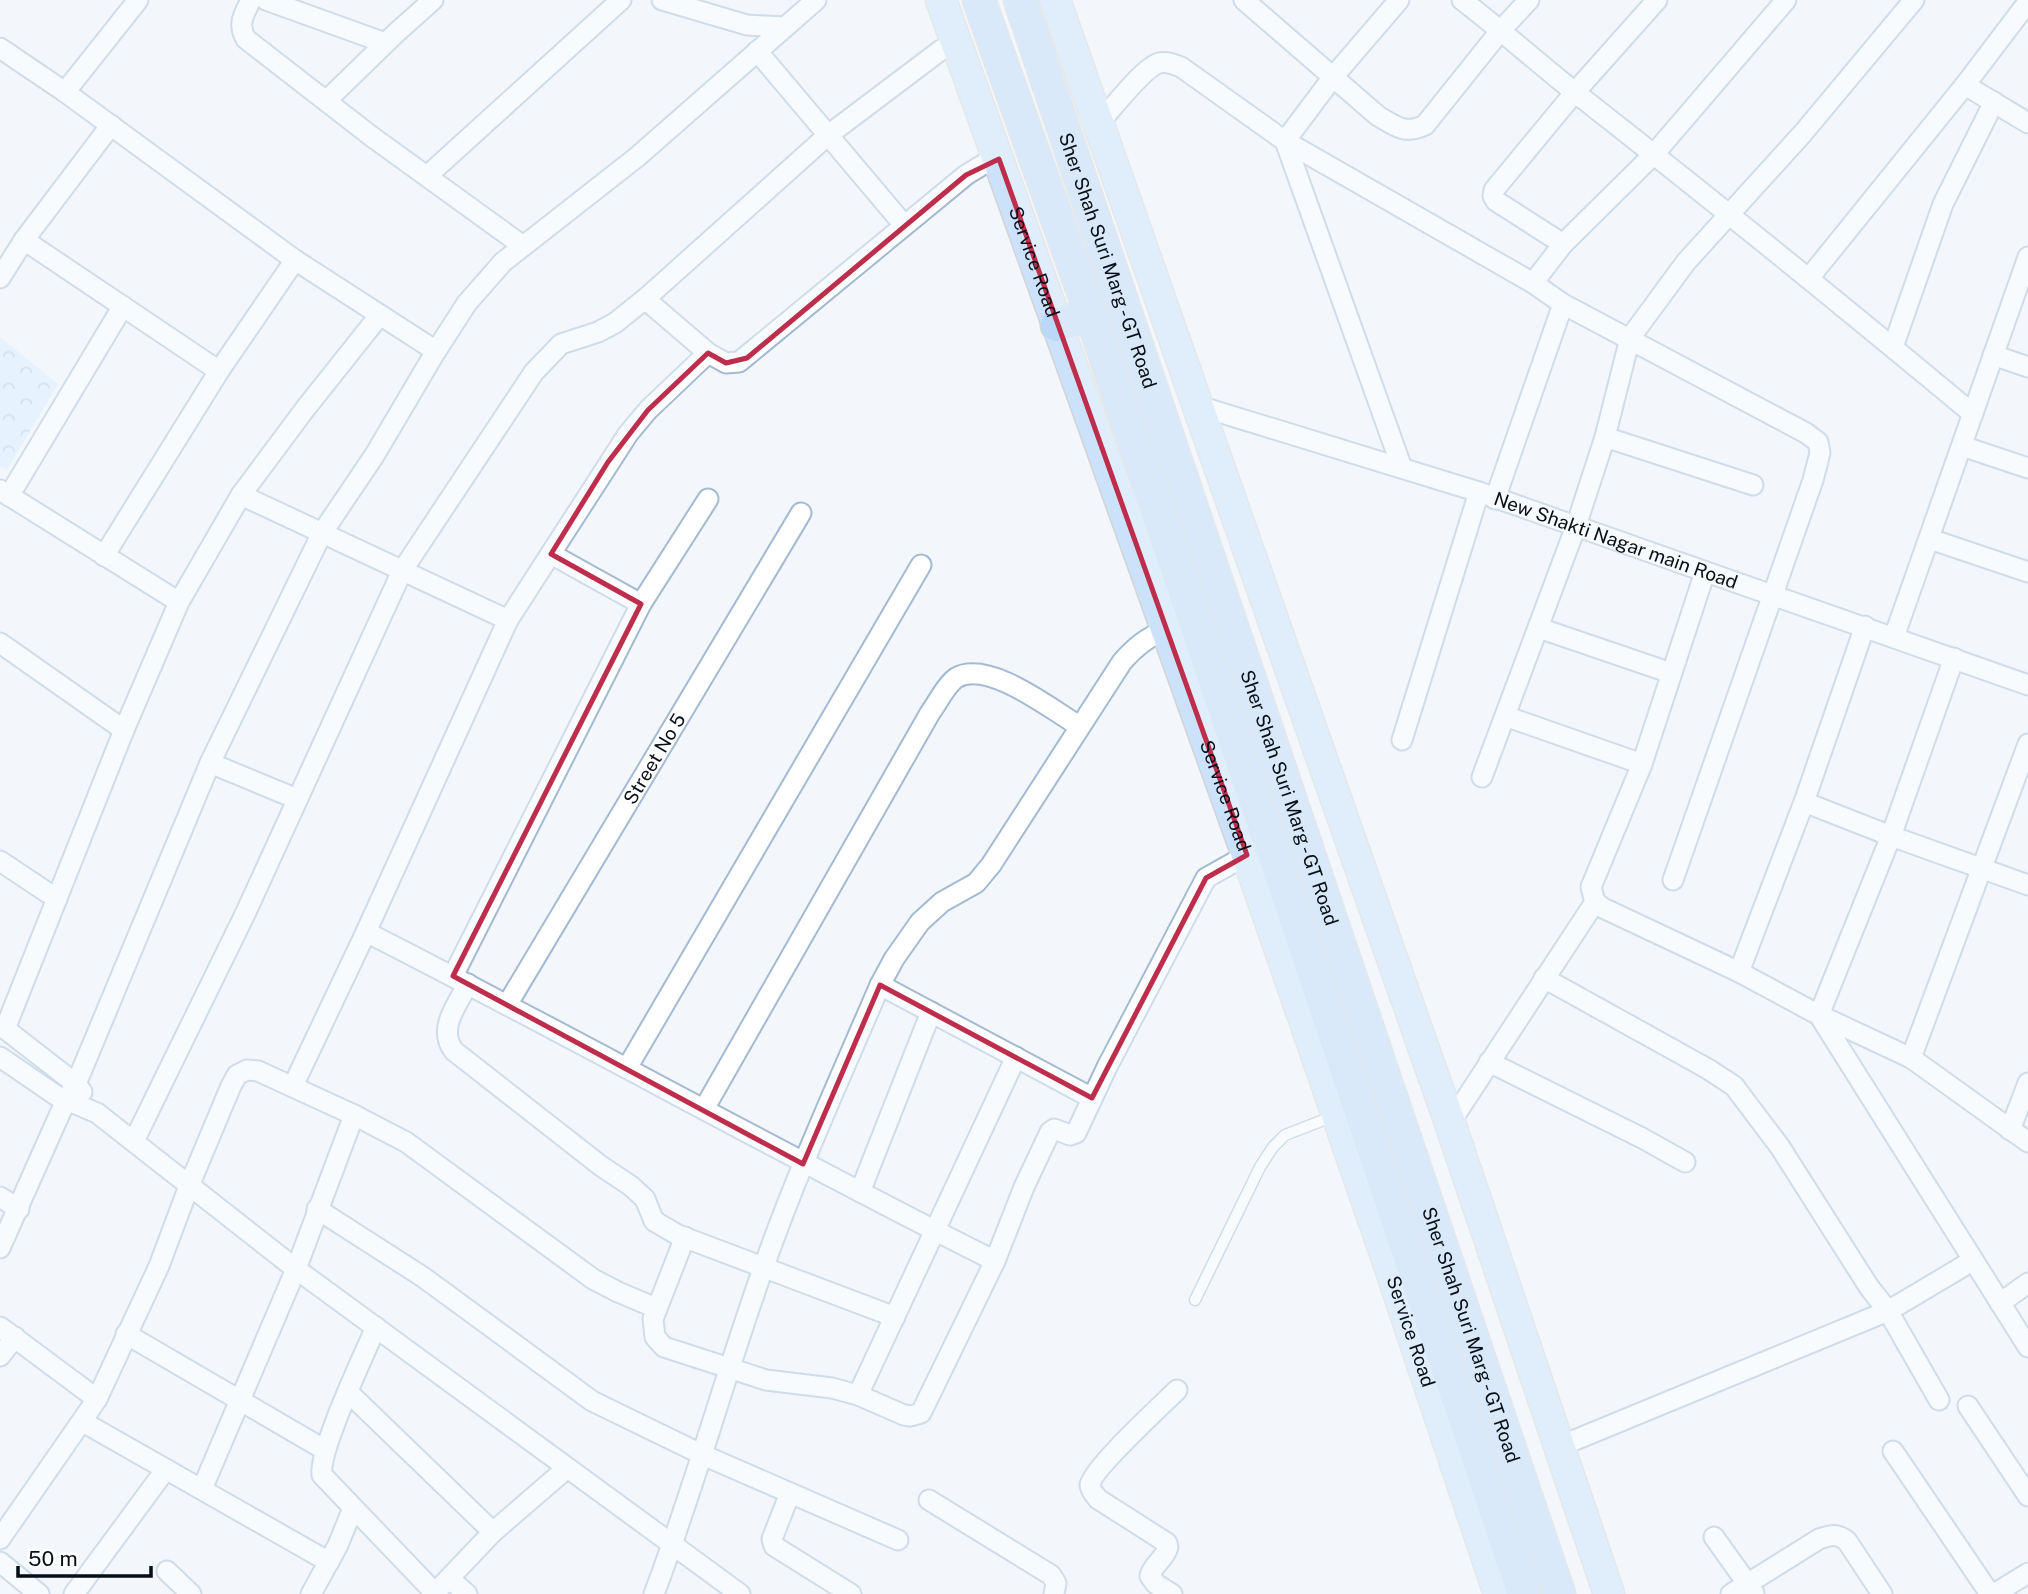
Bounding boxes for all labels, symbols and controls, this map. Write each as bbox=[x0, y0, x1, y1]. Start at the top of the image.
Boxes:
street label: Sher Shah Suri Marg - GT Road bbox=[1055, 130, 1162, 391]
street label: Service Road bbox=[1005, 203, 1065, 320]
street label: New Shakti Nagar main Road bbox=[1491, 487, 1741, 593]
street label: Sher Shah Suri Marg - GT Road bbox=[1236, 667, 1343, 928]
street label: Street No 5 bbox=[619, 709, 690, 808]
street label: Service Road bbox=[1196, 737, 1256, 854]
street label: Sher Shah Suri Marg - GT Road bbox=[1418, 1204, 1525, 1465]
street label: Service Road bbox=[1382, 1273, 1440, 1390]
scale bar bbox=[18, 1534, 150, 1578]
text: 50 m bbox=[28, 1546, 78, 1571]

